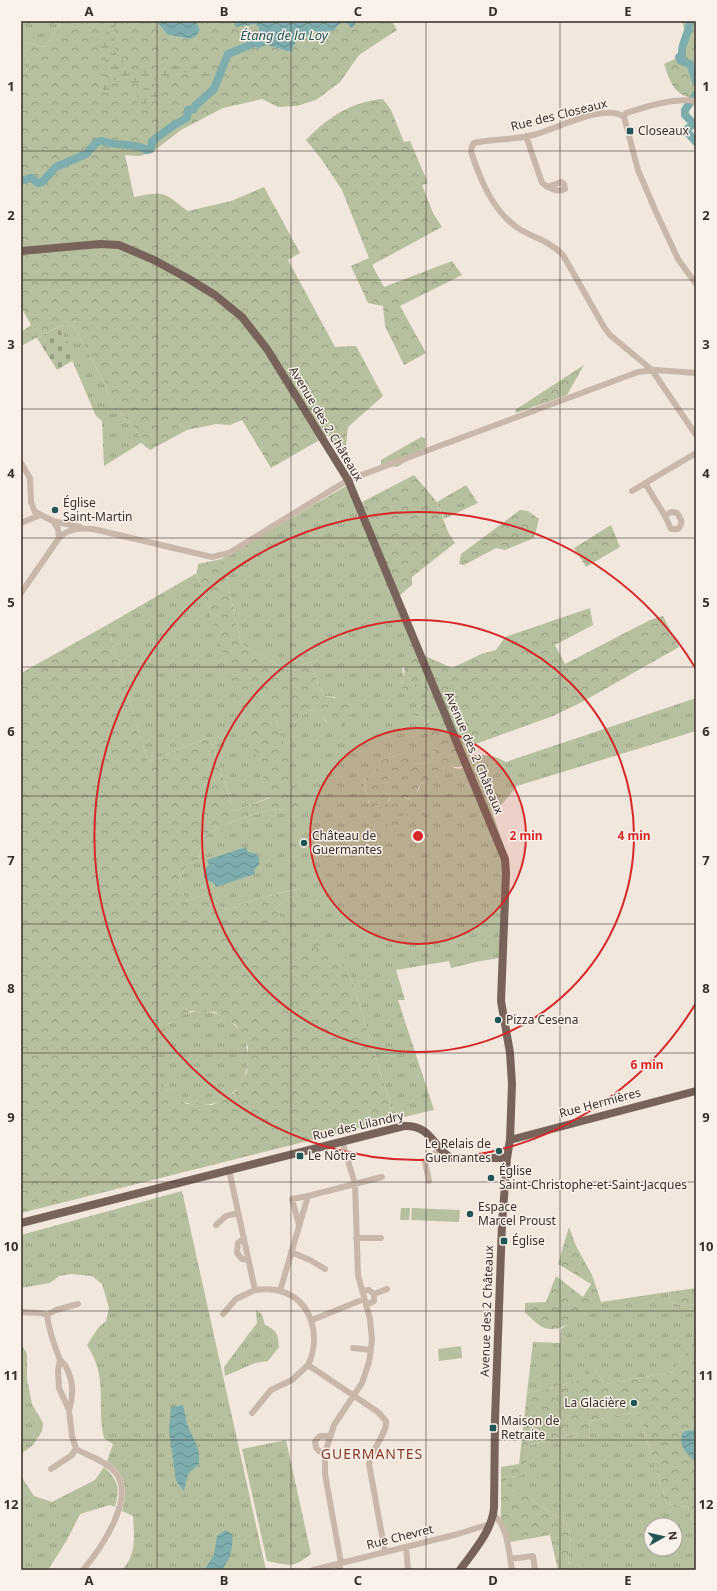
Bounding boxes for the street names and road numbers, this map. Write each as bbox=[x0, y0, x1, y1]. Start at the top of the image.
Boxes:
street label: Rue des Closeaux bbox=[509, 94, 609, 135]
street label: Avenue des 2 Châteaux bbox=[285, 363, 368, 485]
street label: Avenue des 2 Châteaux bbox=[441, 689, 508, 817]
street label: Rue Hermières bbox=[557, 1083, 643, 1122]
street label: Rue des Lilandry bbox=[311, 1107, 406, 1144]
street label: Avenue des 2 Châteaux bbox=[476, 1244, 497, 1377]
street label: Rue Chevret bbox=[365, 1520, 436, 1553]

